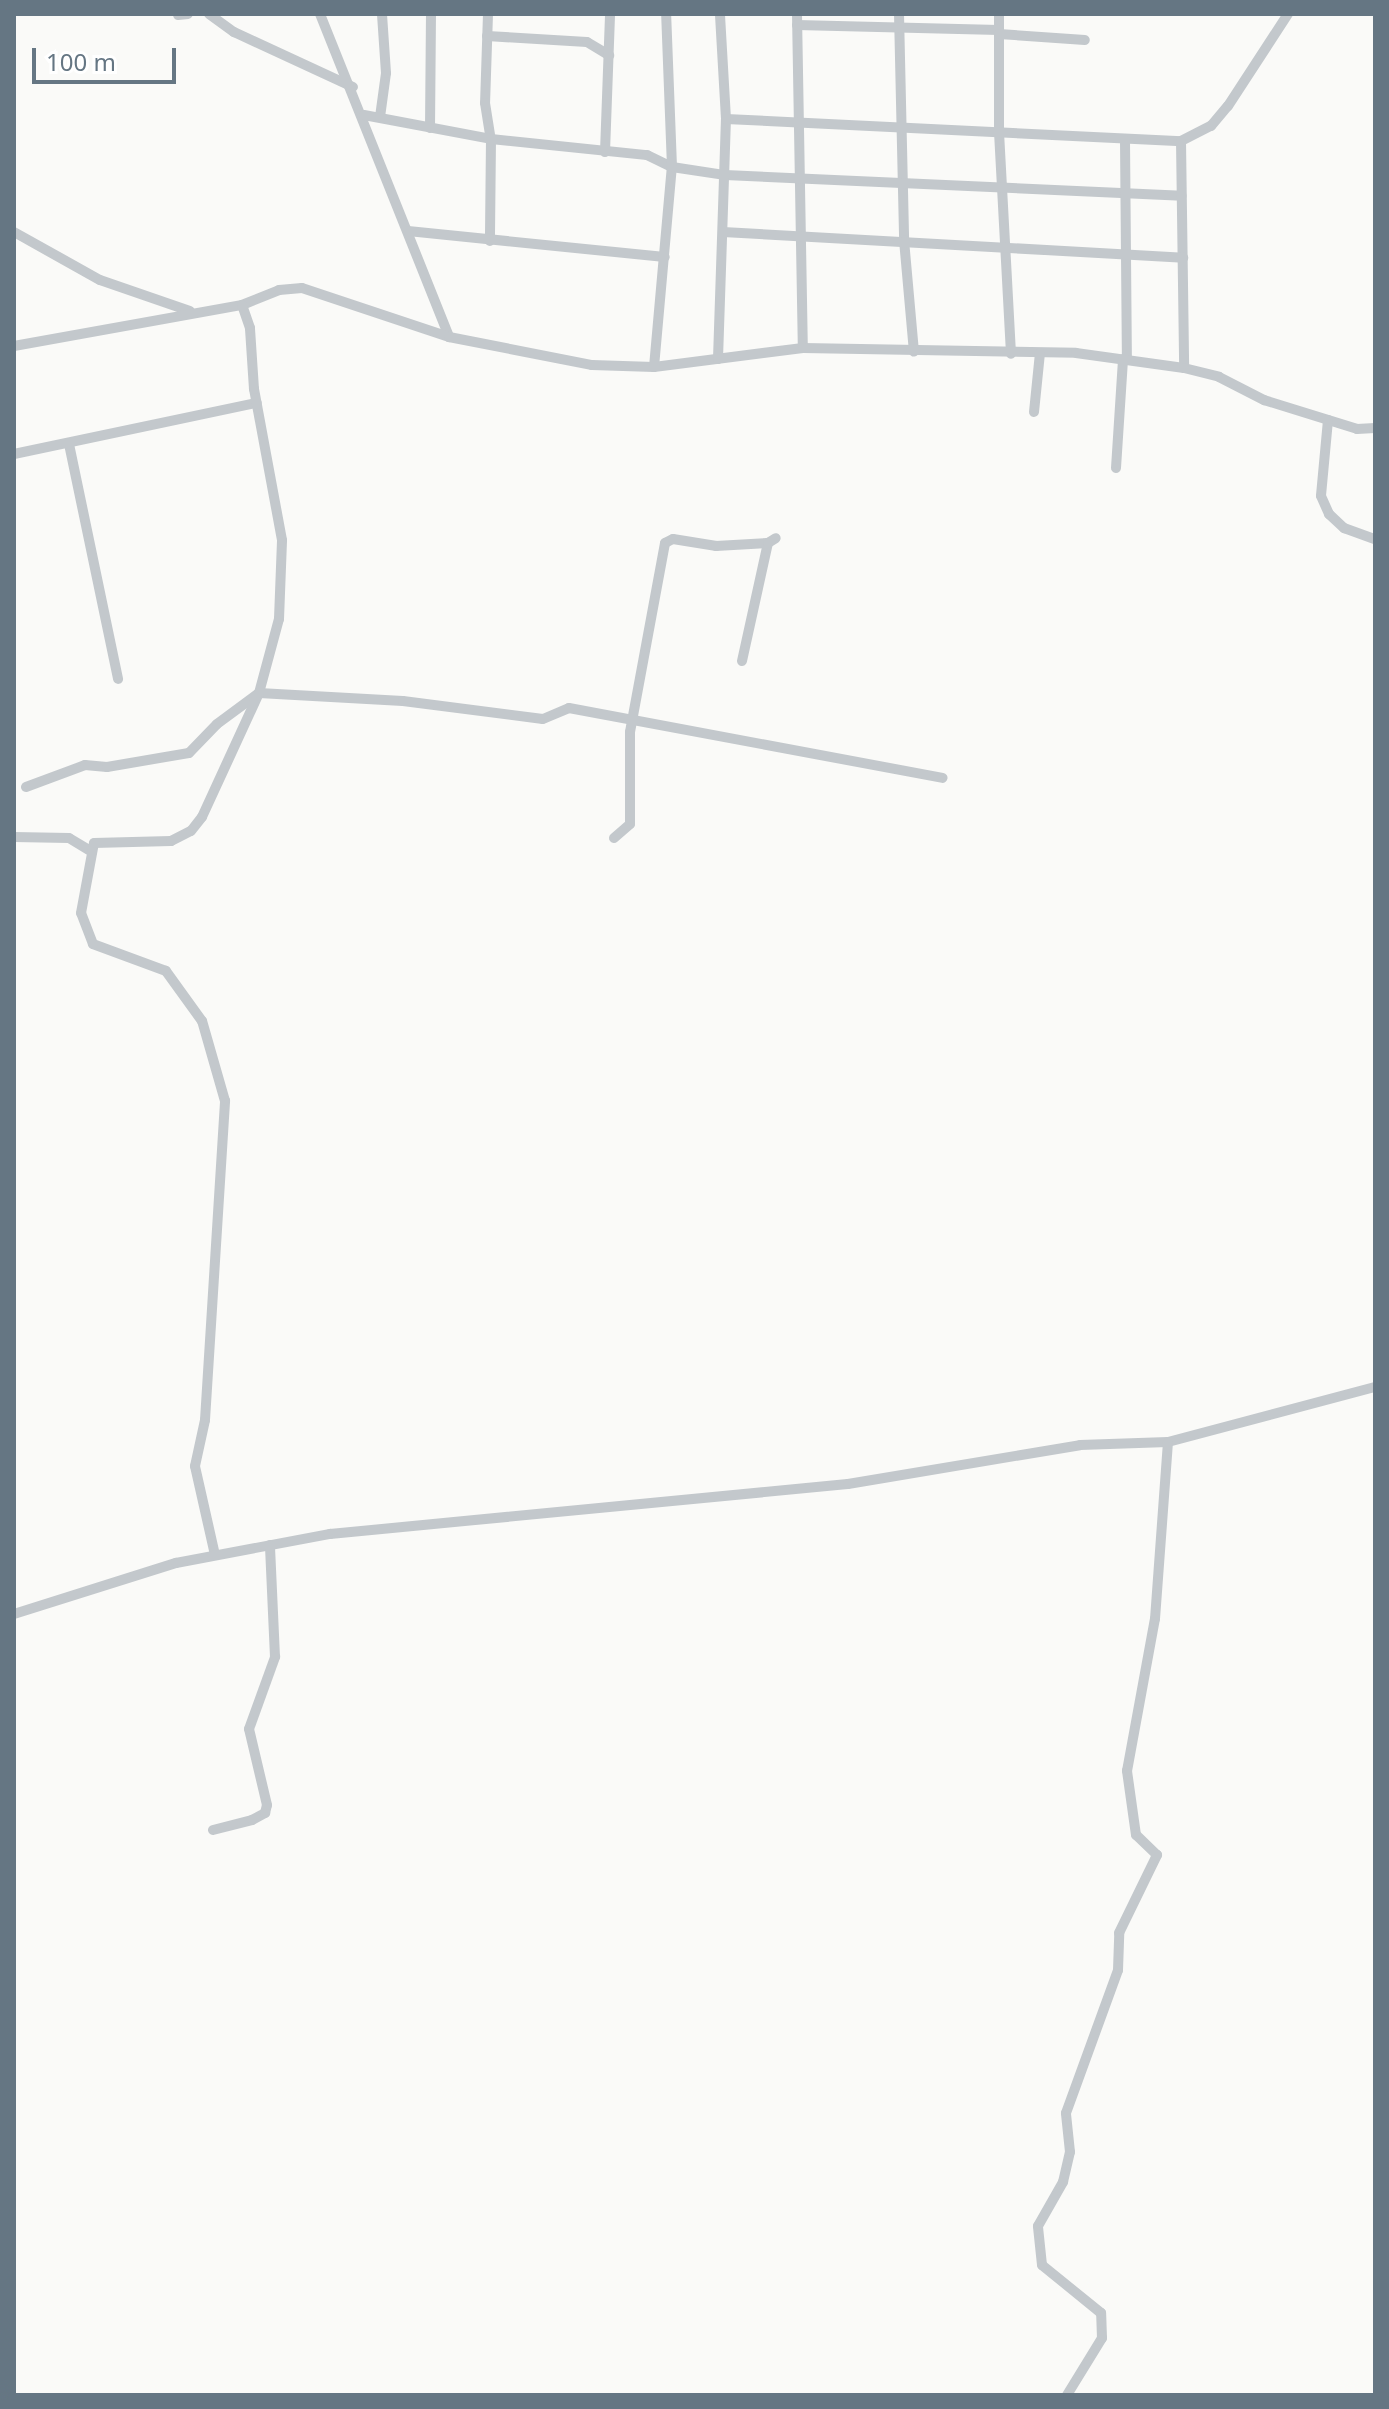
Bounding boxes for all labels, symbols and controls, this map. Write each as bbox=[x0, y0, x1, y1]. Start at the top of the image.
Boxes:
scale bar bbox=[36, 32, 180, 82]
text: 100 m bbox=[46, 45, 116, 78]

